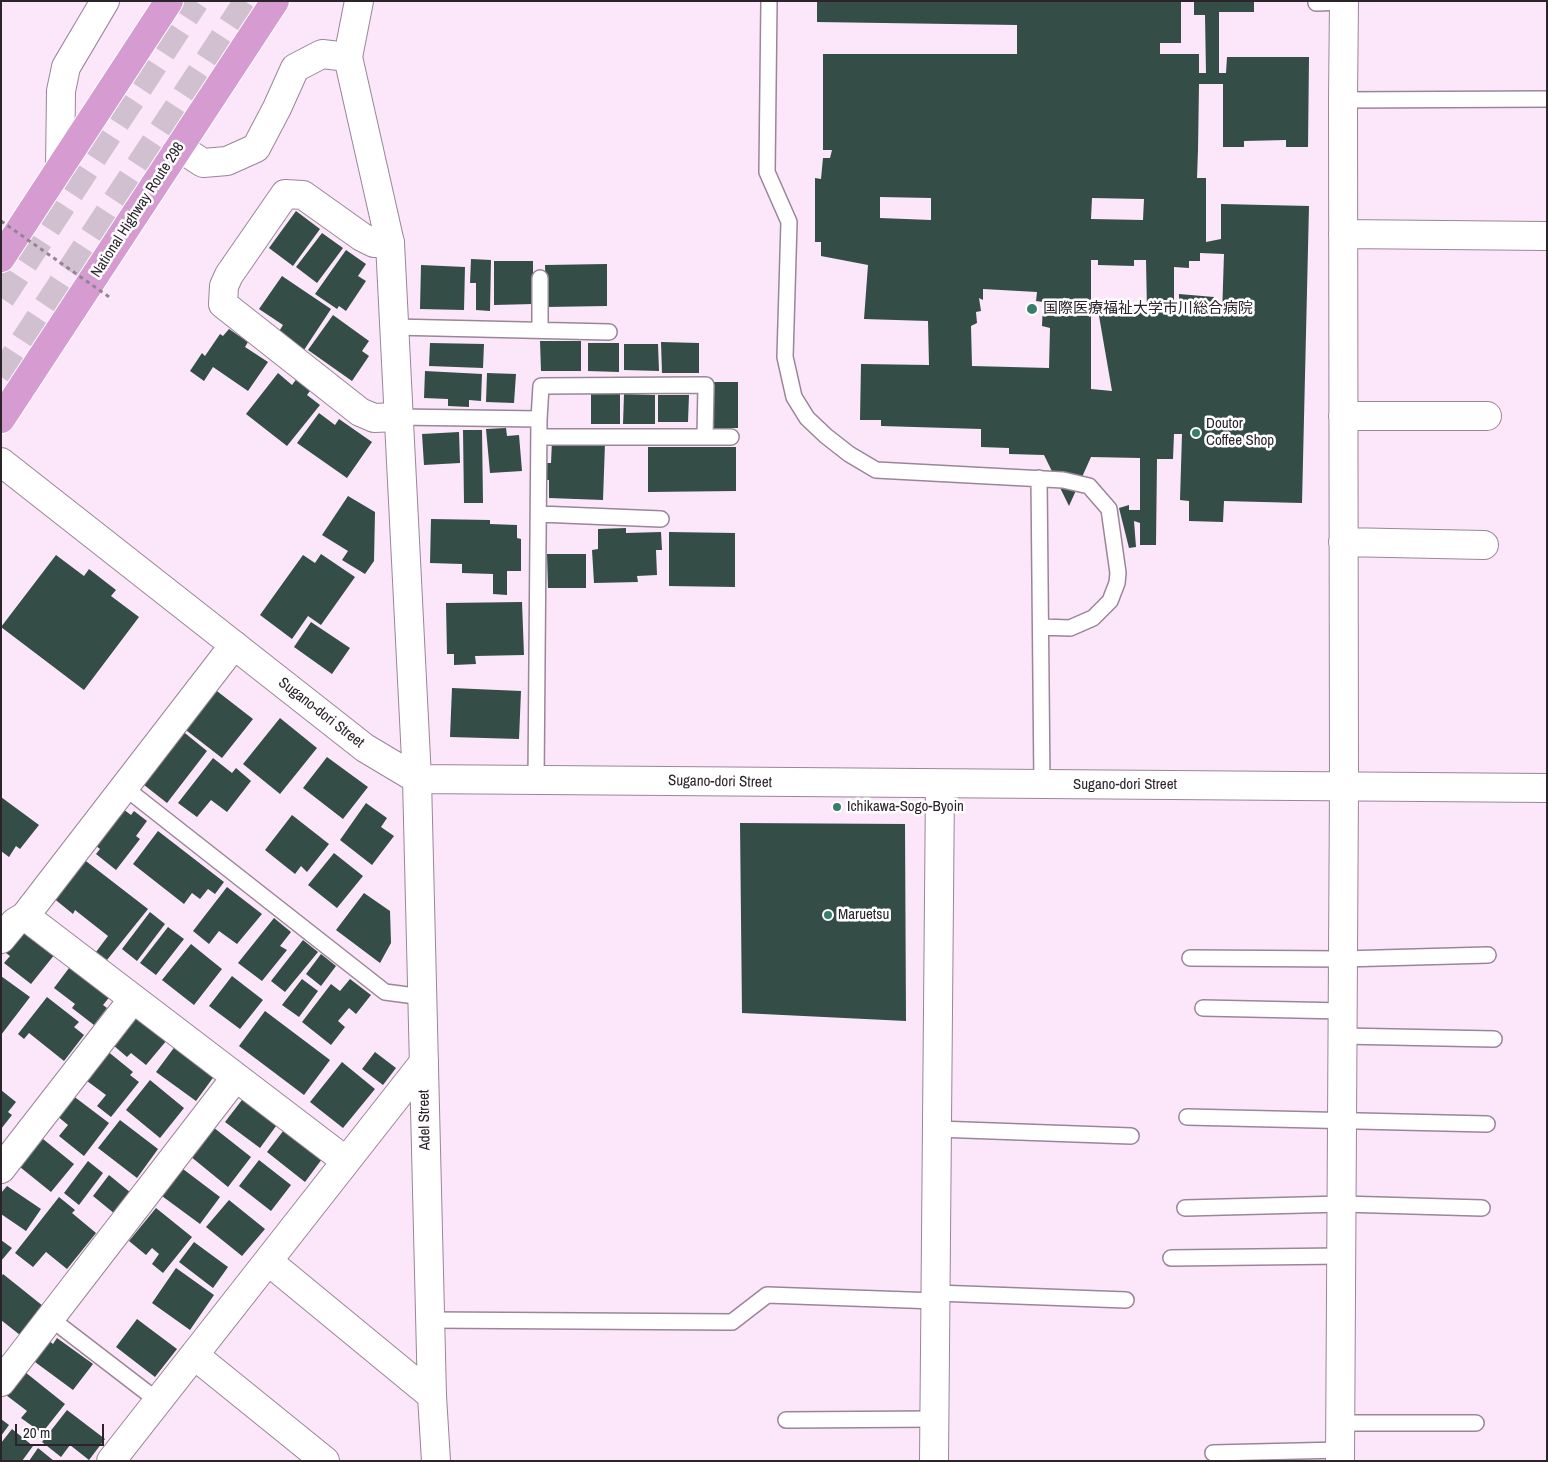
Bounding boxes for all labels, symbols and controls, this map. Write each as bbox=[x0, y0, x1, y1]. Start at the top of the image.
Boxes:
street label: National Highway Route 298 bbox=[88, 139, 188, 281]
place label: 国際医療福祉大学市川総合病院 bbox=[1043, 300, 1253, 318]
marker: 国際医療福祉大学市川総合病院 bbox=[1025, 302, 1039, 316]
place label: Doutor Coffee Shop bbox=[1206, 415, 1274, 450]
marker: Doutor Coffee Shop bbox=[1190, 427, 1202, 439]
street label: Sugano-dori Street bbox=[275, 674, 367, 752]
street label: Sugano-dori Street bbox=[668, 772, 772, 792]
street label: Sugano-dori Street bbox=[1073, 776, 1177, 794]
place label: Ichikawa-Sogo-Byoin bbox=[847, 798, 964, 816]
marker: Ichikawa-Sogo-Byoin bbox=[831, 801, 843, 813]
place label: Maruetsu bbox=[838, 906, 889, 924]
marker: Maruetsu bbox=[822, 909, 834, 921]
street label: Adel Street bbox=[415, 1089, 435, 1151]
scale bar bbox=[18, 1414, 106, 1446]
text: 20 m bbox=[23, 1422, 50, 1443]

